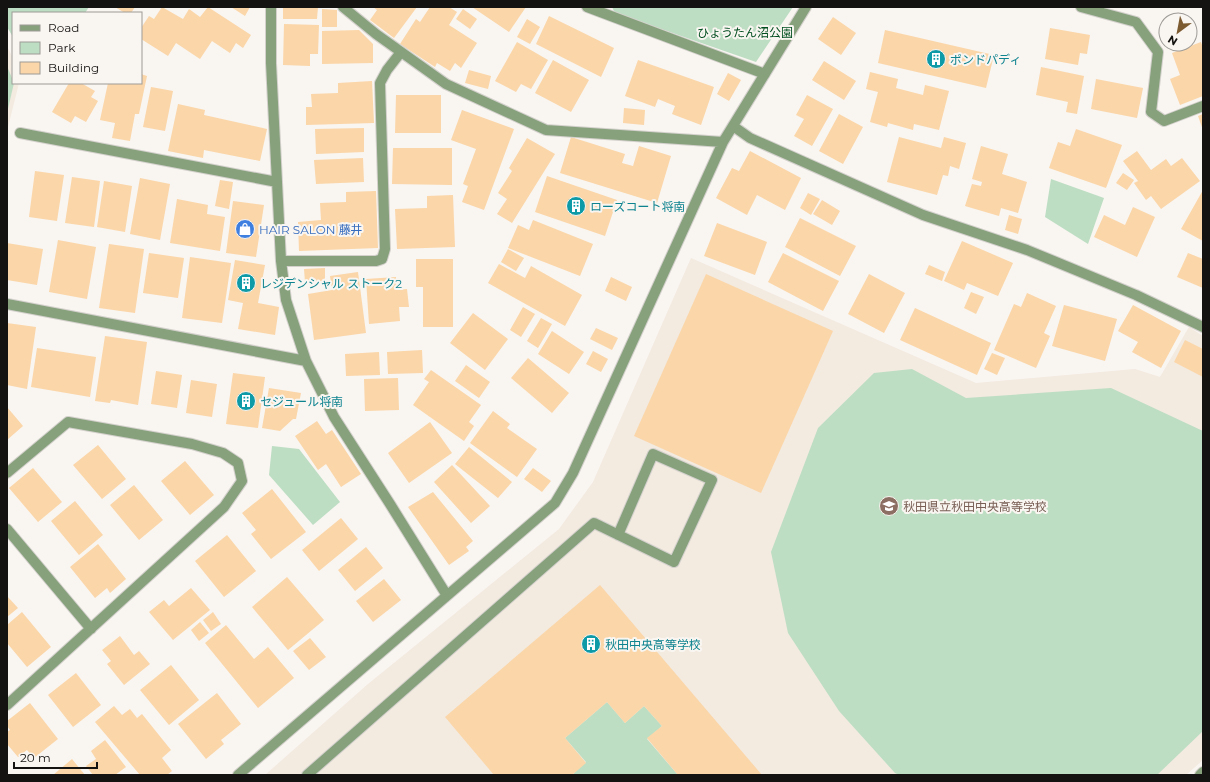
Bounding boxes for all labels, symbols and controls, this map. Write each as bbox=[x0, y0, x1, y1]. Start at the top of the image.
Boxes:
legend bbox=[12, 12, 142, 84]
north arrow bbox=[1158, 12, 1198, 52]
text: Road bbox=[48, 20, 79, 35]
park label: ひょうたん沼公園 bbox=[697, 25, 793, 40]
text: N bbox=[1165, 32, 1180, 49]
text: Park bbox=[48, 40, 76, 55]
building icon: ポンドパディ bbox=[925, 48, 947, 70]
place label: ポンドパディ bbox=[950, 52, 1021, 67]
text: Building bbox=[48, 60, 99, 75]
building icon: ローズコート将南 bbox=[565, 195, 587, 217]
place label: ローズコート将南 bbox=[590, 199, 685, 214]
shop icon: HAIR SALON 藤井 bbox=[234, 218, 256, 240]
place label: HAIR SALON 藤井 bbox=[259, 222, 363, 237]
building icon: レジデンシャル ストーク2 bbox=[235, 272, 257, 294]
place label: レジデンシャル ストーク2 bbox=[260, 276, 402, 291]
building icon: セジュール将南 bbox=[235, 390, 257, 412]
place label: セジュール将南 bbox=[260, 394, 343, 409]
school or university icon: 秋田県立秋田中央高等学校 bbox=[878, 495, 900, 517]
place label: 秋田県立秋田中央高等学校 bbox=[903, 499, 1047, 514]
building icon: 秋田中央高等学校 bbox=[580, 633, 602, 655]
place label: 秋田中央高等学校 bbox=[605, 637, 701, 652]
scale bar bbox=[14, 744, 97, 770]
text: 20 m bbox=[20, 750, 51, 765]

